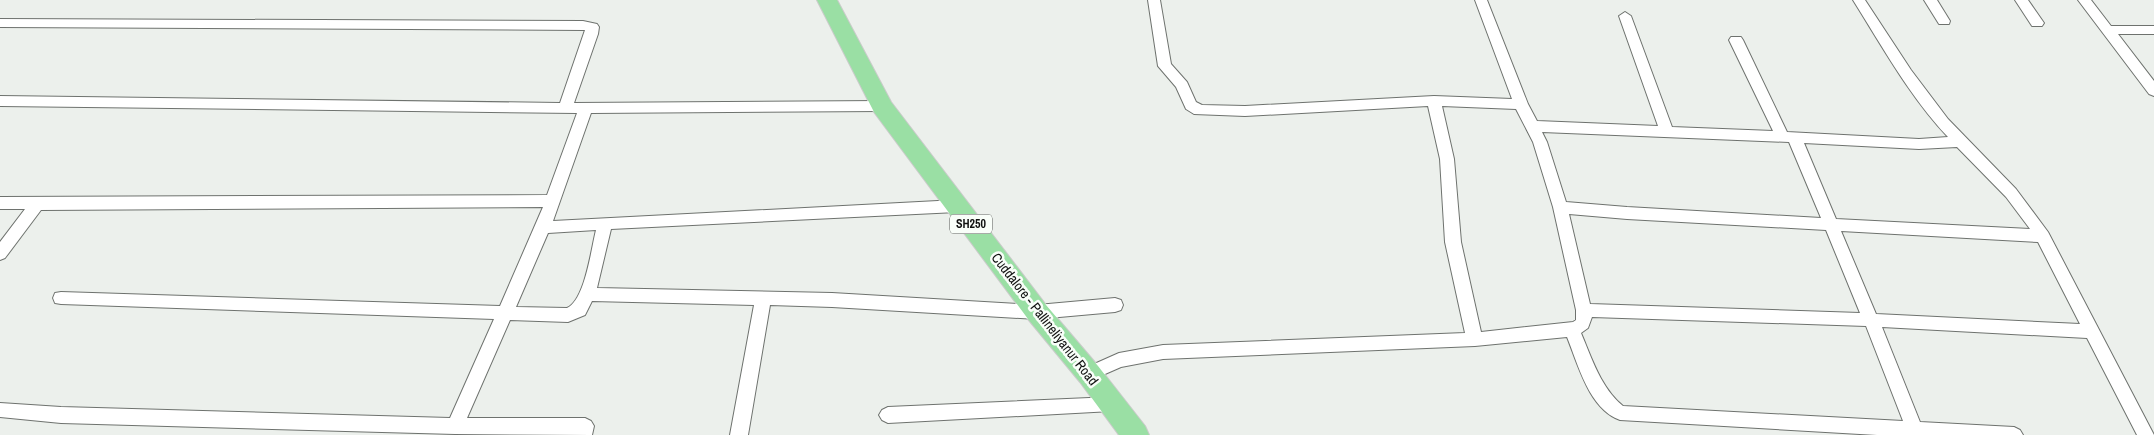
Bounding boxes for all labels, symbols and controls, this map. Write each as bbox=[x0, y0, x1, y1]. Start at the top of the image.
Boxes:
road number: SH250 bbox=[950, 214, 992, 233]
street label: Cuddalore - Pallineliyanur Road bbox=[988, 249, 1102, 389]

